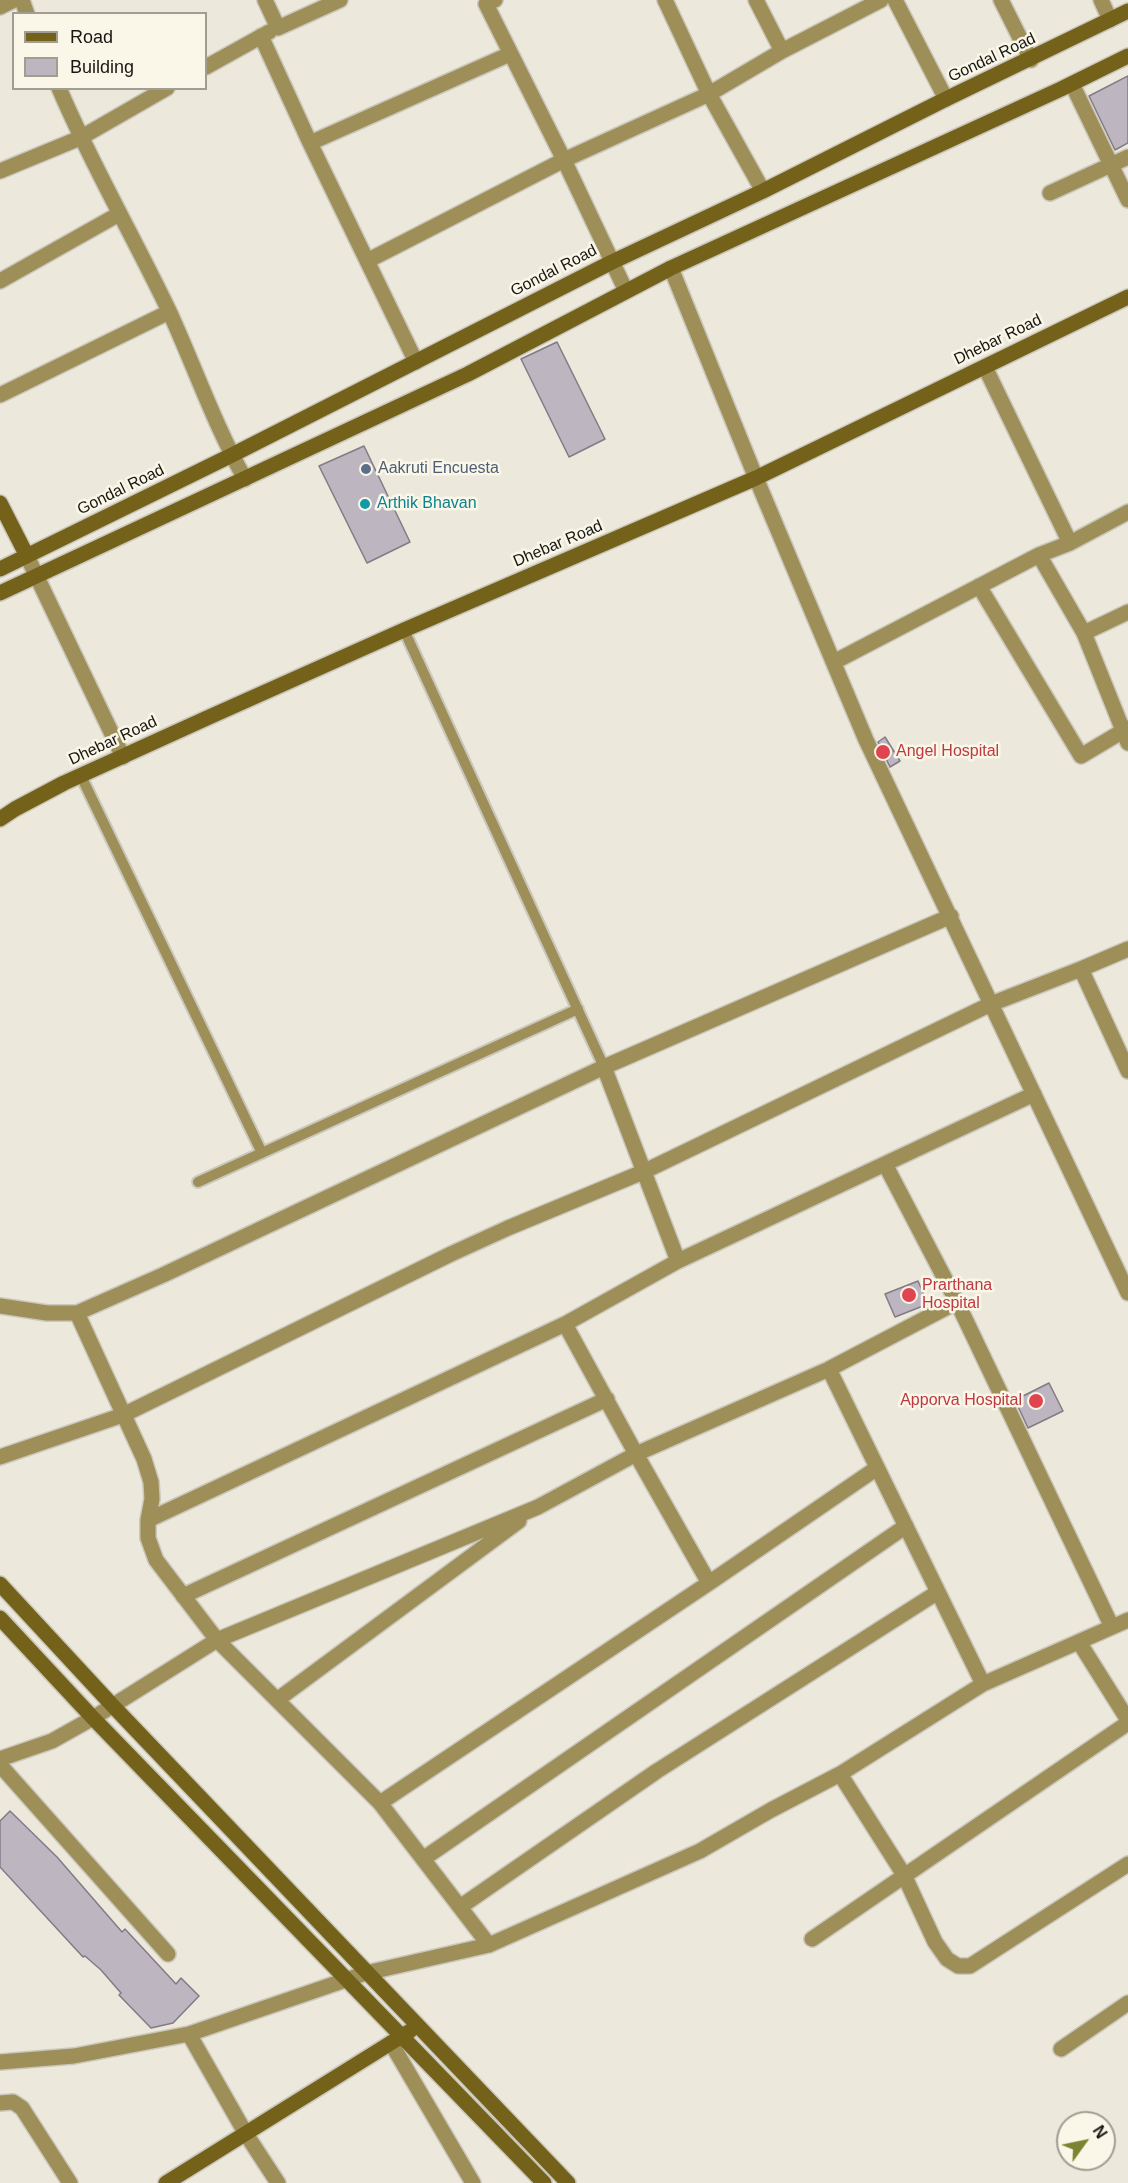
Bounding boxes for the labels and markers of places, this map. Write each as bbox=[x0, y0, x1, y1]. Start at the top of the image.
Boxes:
place label: Aakruti Encuesta bbox=[378, 459, 499, 479]
marker: Aakruti Encuesta bbox=[359, 462, 373, 476]
place label: Arthik Bhavan bbox=[377, 494, 477, 514]
marker: Arthik Bhavan bbox=[358, 497, 372, 511]
place label: Angel Hospital bbox=[896, 742, 999, 762]
marker: Angel Hospital bbox=[874, 743, 892, 761]
place label: Prarthana Hospital bbox=[922, 1276, 992, 1314]
marker: Prarthana Hospital bbox=[900, 1286, 918, 1304]
place label: Apporva Hospital bbox=[900, 1391, 1022, 1411]
marker: Apporva Hospital bbox=[1027, 1392, 1045, 1410]

